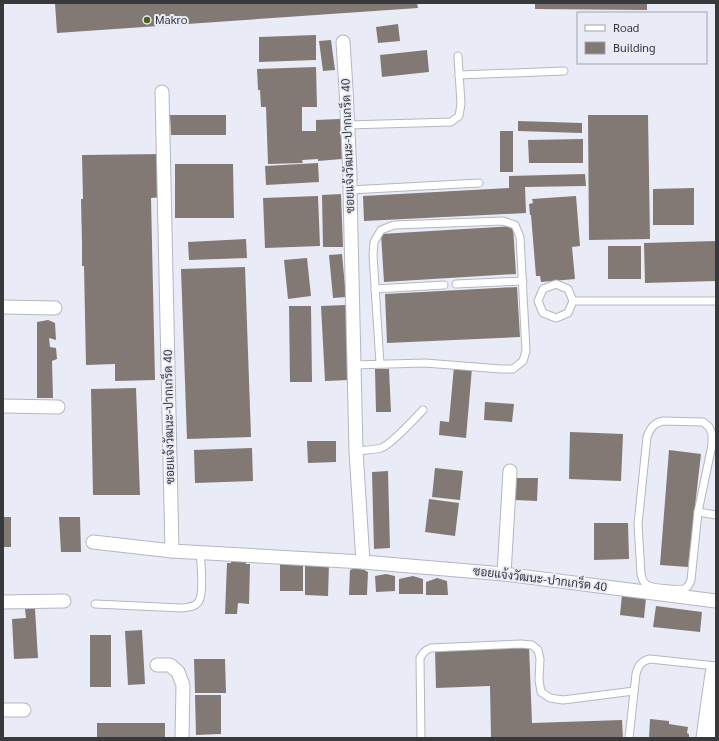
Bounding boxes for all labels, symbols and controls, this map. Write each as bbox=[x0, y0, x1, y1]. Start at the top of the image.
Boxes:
place label: Makro bbox=[155, 11, 188, 27]
legend bbox=[577, 12, 707, 64]
marker: Makro bbox=[142, 15, 152, 25]
text: Road bbox=[613, 19, 639, 35]
text: Building bbox=[613, 39, 655, 55]
street label: ซอยแจ้งวัฒนะ-ปากเกร็ด 40 bbox=[337, 78, 357, 214]
street label: ซอยแจ้งวัฒนะ-ปากเกร็ด 40 bbox=[159, 349, 177, 485]
street label: ซอยแจ้งวัฒนะ-ปากเกร็ด 40 bbox=[472, 562, 608, 594]

